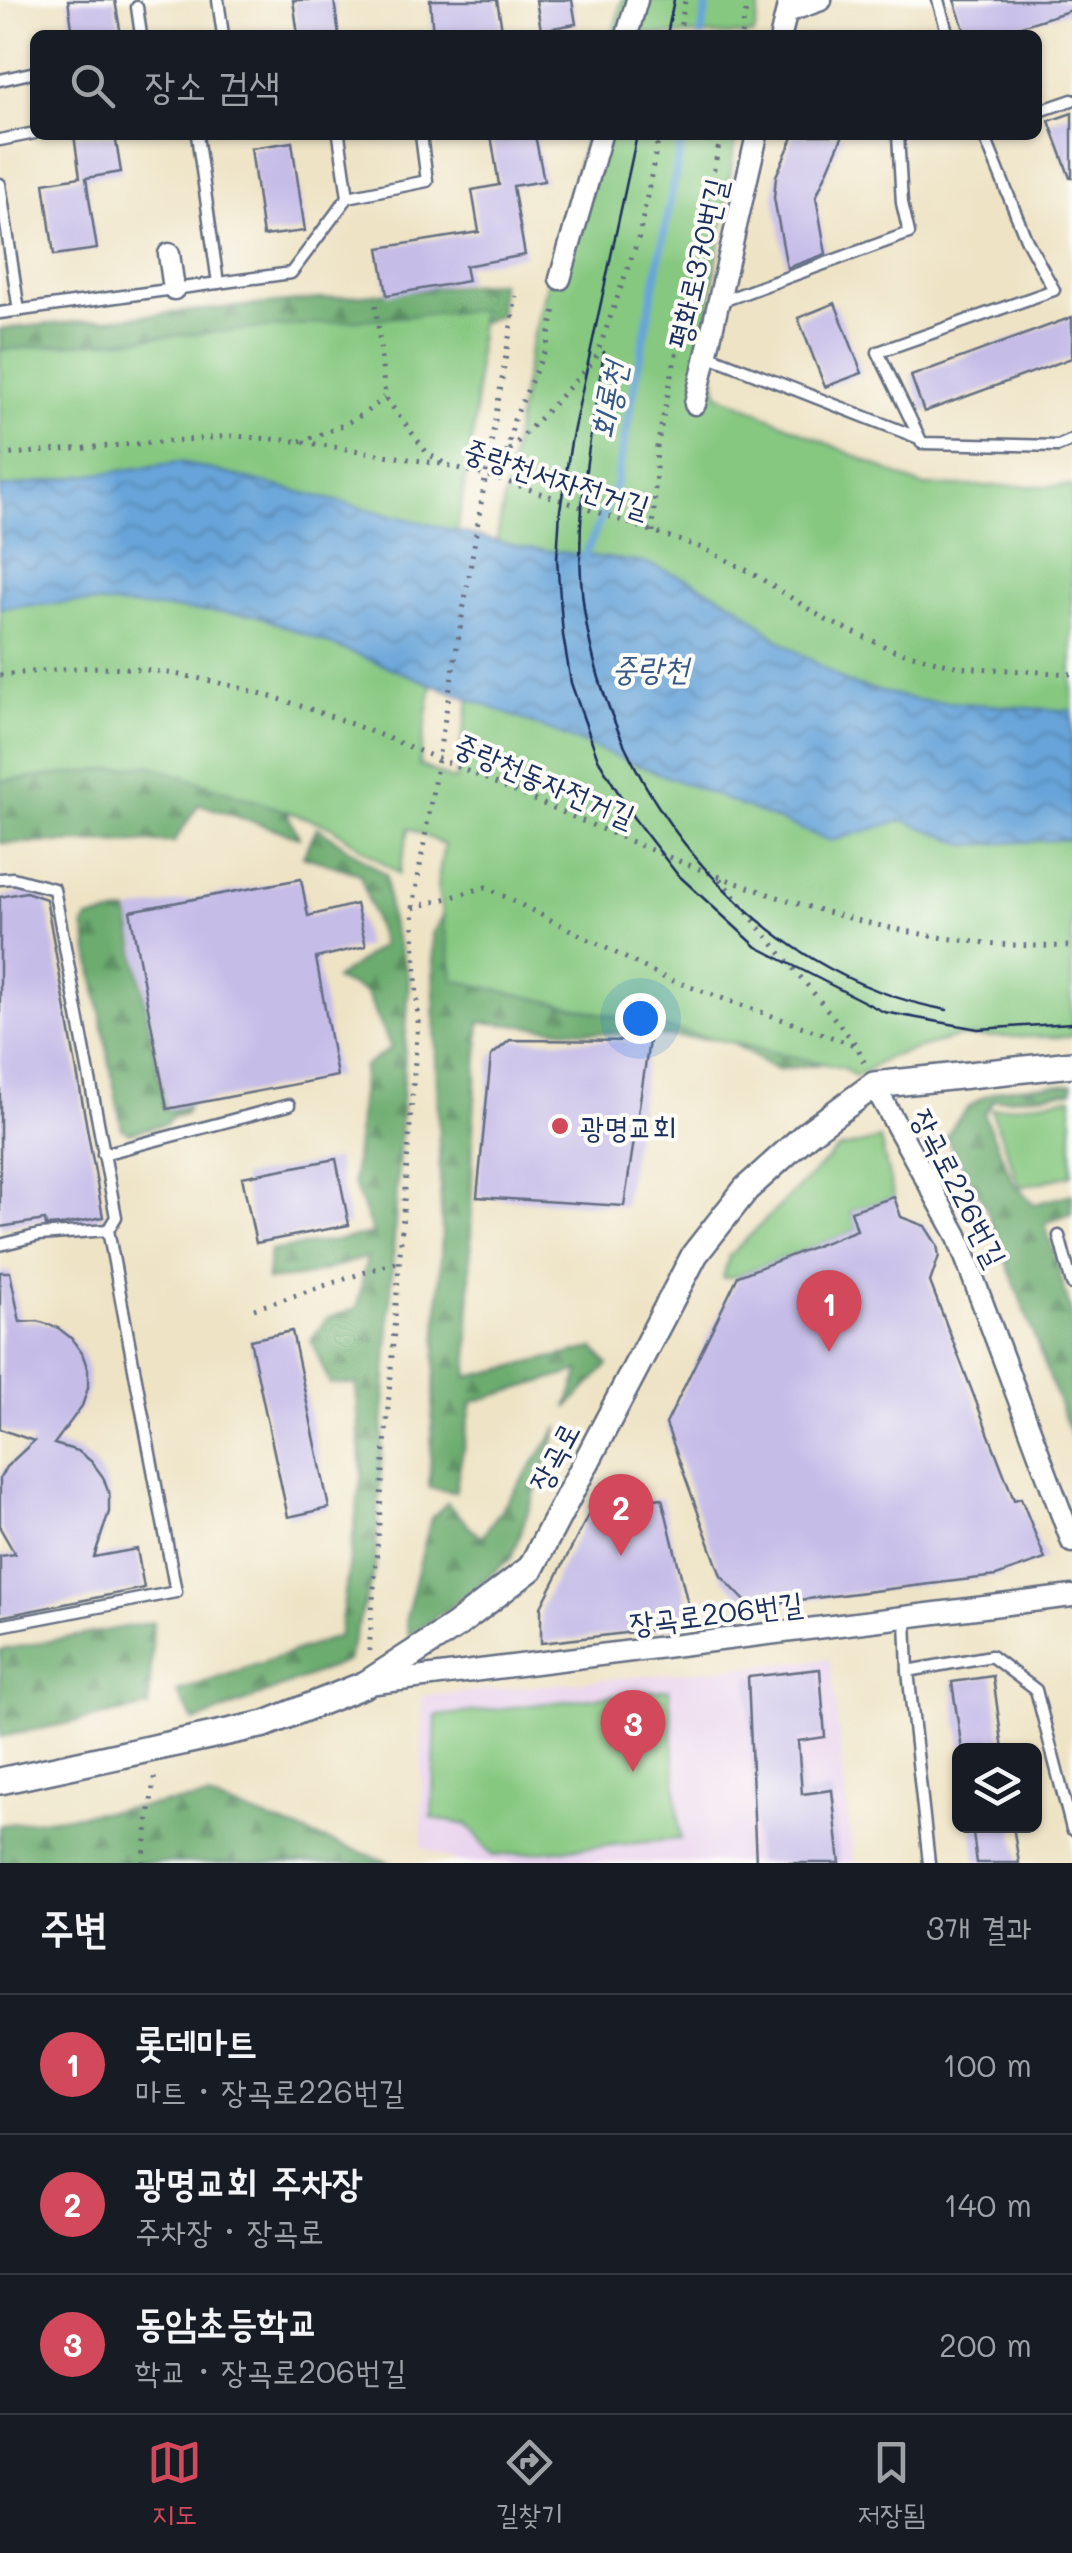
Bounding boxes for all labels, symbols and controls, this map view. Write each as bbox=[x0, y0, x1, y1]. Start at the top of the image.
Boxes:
search box bbox=[30, 30, 1042, 140]
icon: search bbox=[65, 58, 120, 113]
text: 장소 검색 bbox=[145, 59, 279, 109]
street label: 평화로370번길 bbox=[657, 174, 735, 352]
water label: 회룡천 bbox=[579, 355, 636, 442]
street label: 중랑천서자전거길 bbox=[459, 428, 655, 526]
water label: 중랑천 bbox=[611, 646, 692, 688]
street label: 중랑천동자전거길 bbox=[448, 723, 642, 835]
your location bbox=[615, 993, 666, 1044]
street label: 장곡로226번길 bbox=[903, 1101, 1017, 1273]
place label: 광명교회 bbox=[580, 1106, 677, 1146]
marker: 광명교회 bbox=[549, 1115, 571, 1137]
pin: 1 bbox=[796, 1270, 862, 1352]
street label: 장곡로 bbox=[518, 1415, 588, 1497]
pin: 2 bbox=[588, 1474, 654, 1556]
street label: 장곡로206번길 bbox=[627, 1582, 805, 1642]
pin: 3 bbox=[600, 1690, 666, 1772]
map controls bbox=[952, 1743, 1042, 1833]
button: layers bbox=[952, 1743, 1042, 1833]
text: 주변 bbox=[40, 1899, 108, 1954]
text: 3개 결과 bbox=[926, 1906, 1032, 1948]
text: 롯데마트 bbox=[135, 2016, 257, 2066]
text: 1 bbox=[65, 2043, 80, 2085]
text: 100 m bbox=[942, 2043, 1032, 2085]
text: 마트 · 장곡로226번길 bbox=[135, 2069, 405, 2111]
text: 광명교회 주차장 bbox=[135, 2156, 363, 2206]
text: 2 bbox=[64, 2183, 81, 2225]
text: 140 m bbox=[943, 2183, 1032, 2225]
text: 주차장 · 장곡로 bbox=[135, 2209, 324, 2251]
text: 동암초등학교 bbox=[135, 2296, 318, 2346]
text: 3 bbox=[63, 2323, 82, 2365]
text: 200 m bbox=[939, 2323, 1032, 2365]
text: 학교 · 장곡로206번길 bbox=[135, 2349, 407, 2391]
tab: 지도 bbox=[147, 2435, 202, 2534]
tab: 길찾기 bbox=[496, 2435, 564, 2534]
tab: 저장됨 bbox=[857, 2435, 925, 2534]

